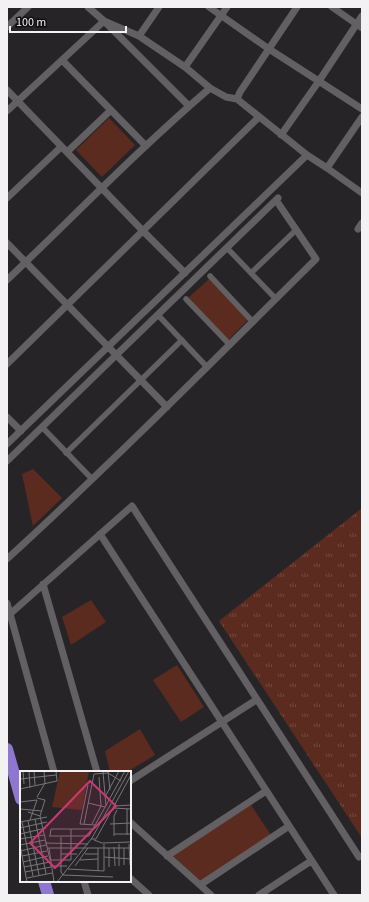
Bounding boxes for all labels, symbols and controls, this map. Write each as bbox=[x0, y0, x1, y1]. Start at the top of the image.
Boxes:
scale bar bbox=[10, 8, 126, 34]
text: 100 m bbox=[16, 14, 46, 31]
inset map bbox=[20, 771, 131, 882]

